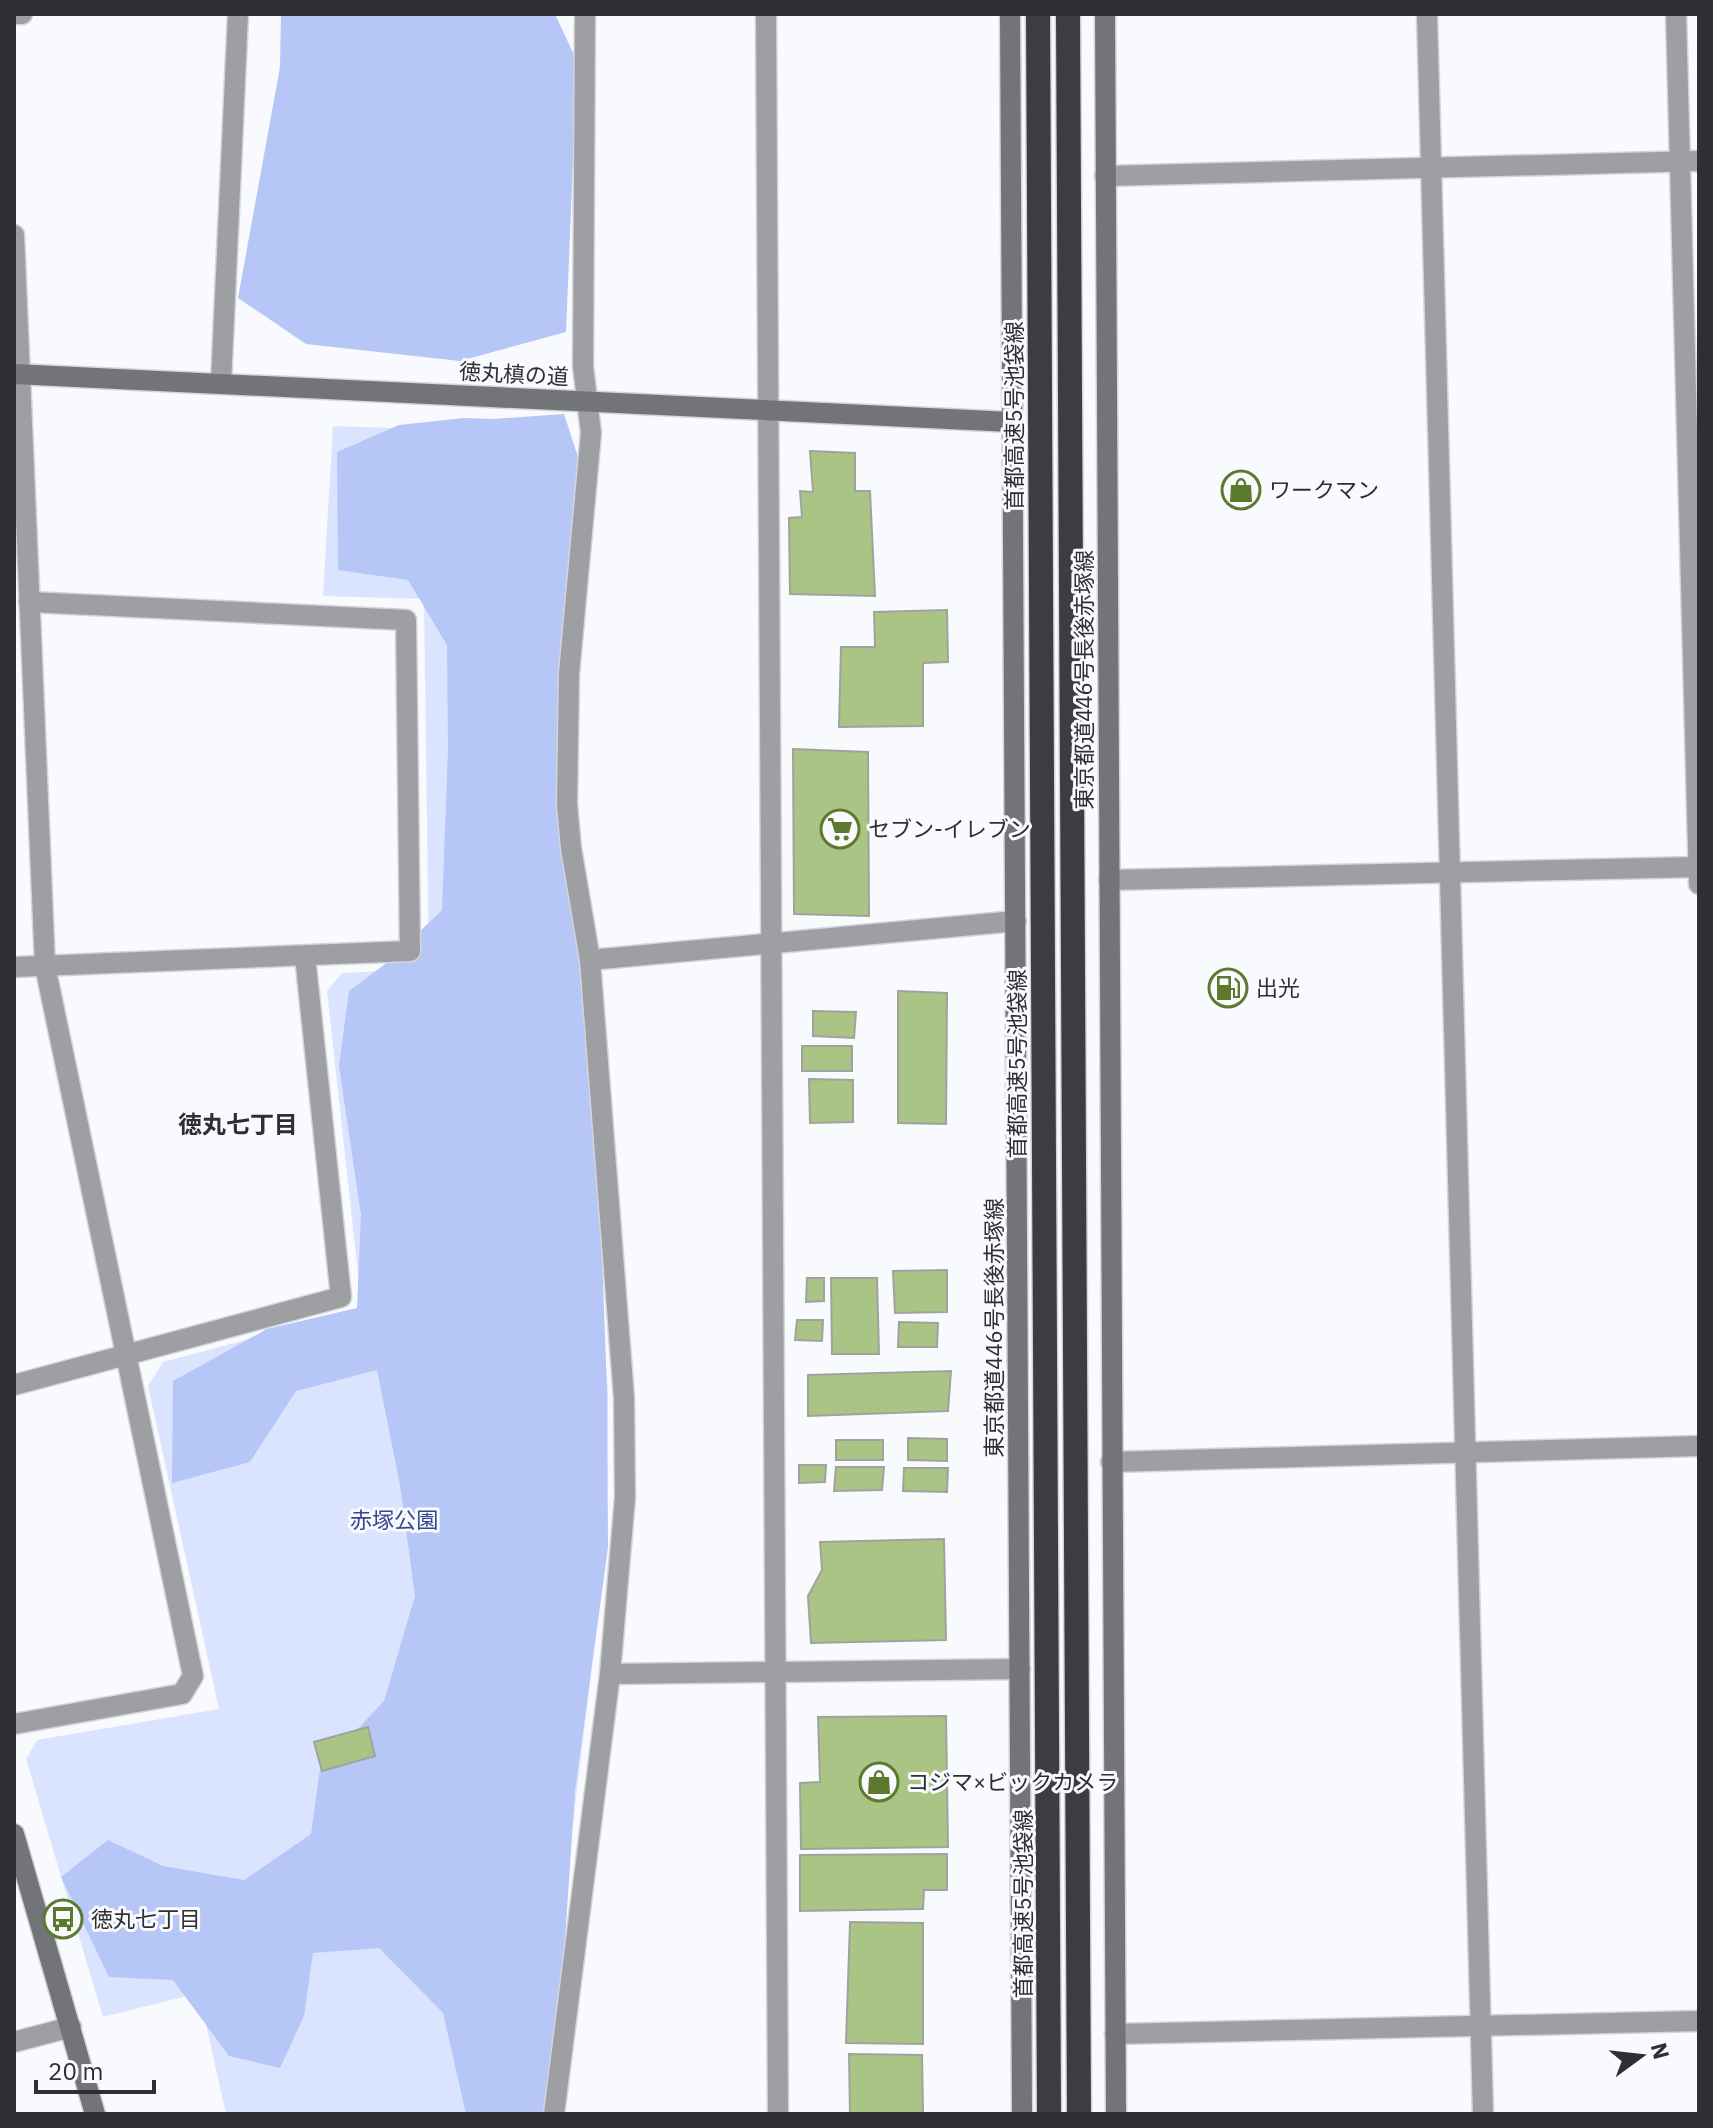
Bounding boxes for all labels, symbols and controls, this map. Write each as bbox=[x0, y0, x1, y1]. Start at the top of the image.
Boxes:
street label: 首都高速5号池袋線 bbox=[999, 321, 1028, 511]
street label: 徳丸槙の道 bbox=[458, 356, 570, 391]
shop icon: ワークマン bbox=[1220, 469, 1262, 511]
place label: ワークマン bbox=[1269, 475, 1379, 504]
street label: 東京都道446号長後赤塚線 bbox=[1069, 550, 1098, 810]
supermarket icon: セブン-イレブン bbox=[819, 808, 861, 850]
place label: セブン-イレブン bbox=[868, 814, 1031, 843]
fuel station icon: 出光 bbox=[1207, 967, 1249, 1009]
street label: 首都高速5号池袋線 bbox=[1002, 969, 1031, 1159]
place label: 出光 bbox=[1256, 973, 1300, 1002]
district label: 徳丸七丁目 bbox=[178, 1108, 298, 1140]
street label: 東京都道446号長後赤塚線 bbox=[979, 1198, 1008, 1458]
park label: 赤塚公園 bbox=[350, 1505, 438, 1534]
shop icon: コジマ×ビックカメラ bbox=[858, 1761, 900, 1803]
place label: コジマ×ビックカメラ bbox=[907, 1767, 1118, 1796]
street label: 首都高速5号池袋線 bbox=[1008, 1809, 1037, 1999]
bus stop icon: 徳丸七丁目 bbox=[42, 1898, 84, 1940]
place label: 徳丸七丁目 bbox=[91, 1904, 201, 1933]
north arrow bbox=[1601, 2016, 1681, 2096]
text: N bbox=[1645, 2039, 1677, 2062]
scale bar bbox=[36, 2044, 154, 2094]
text: 20 m bbox=[48, 2055, 103, 2087]

